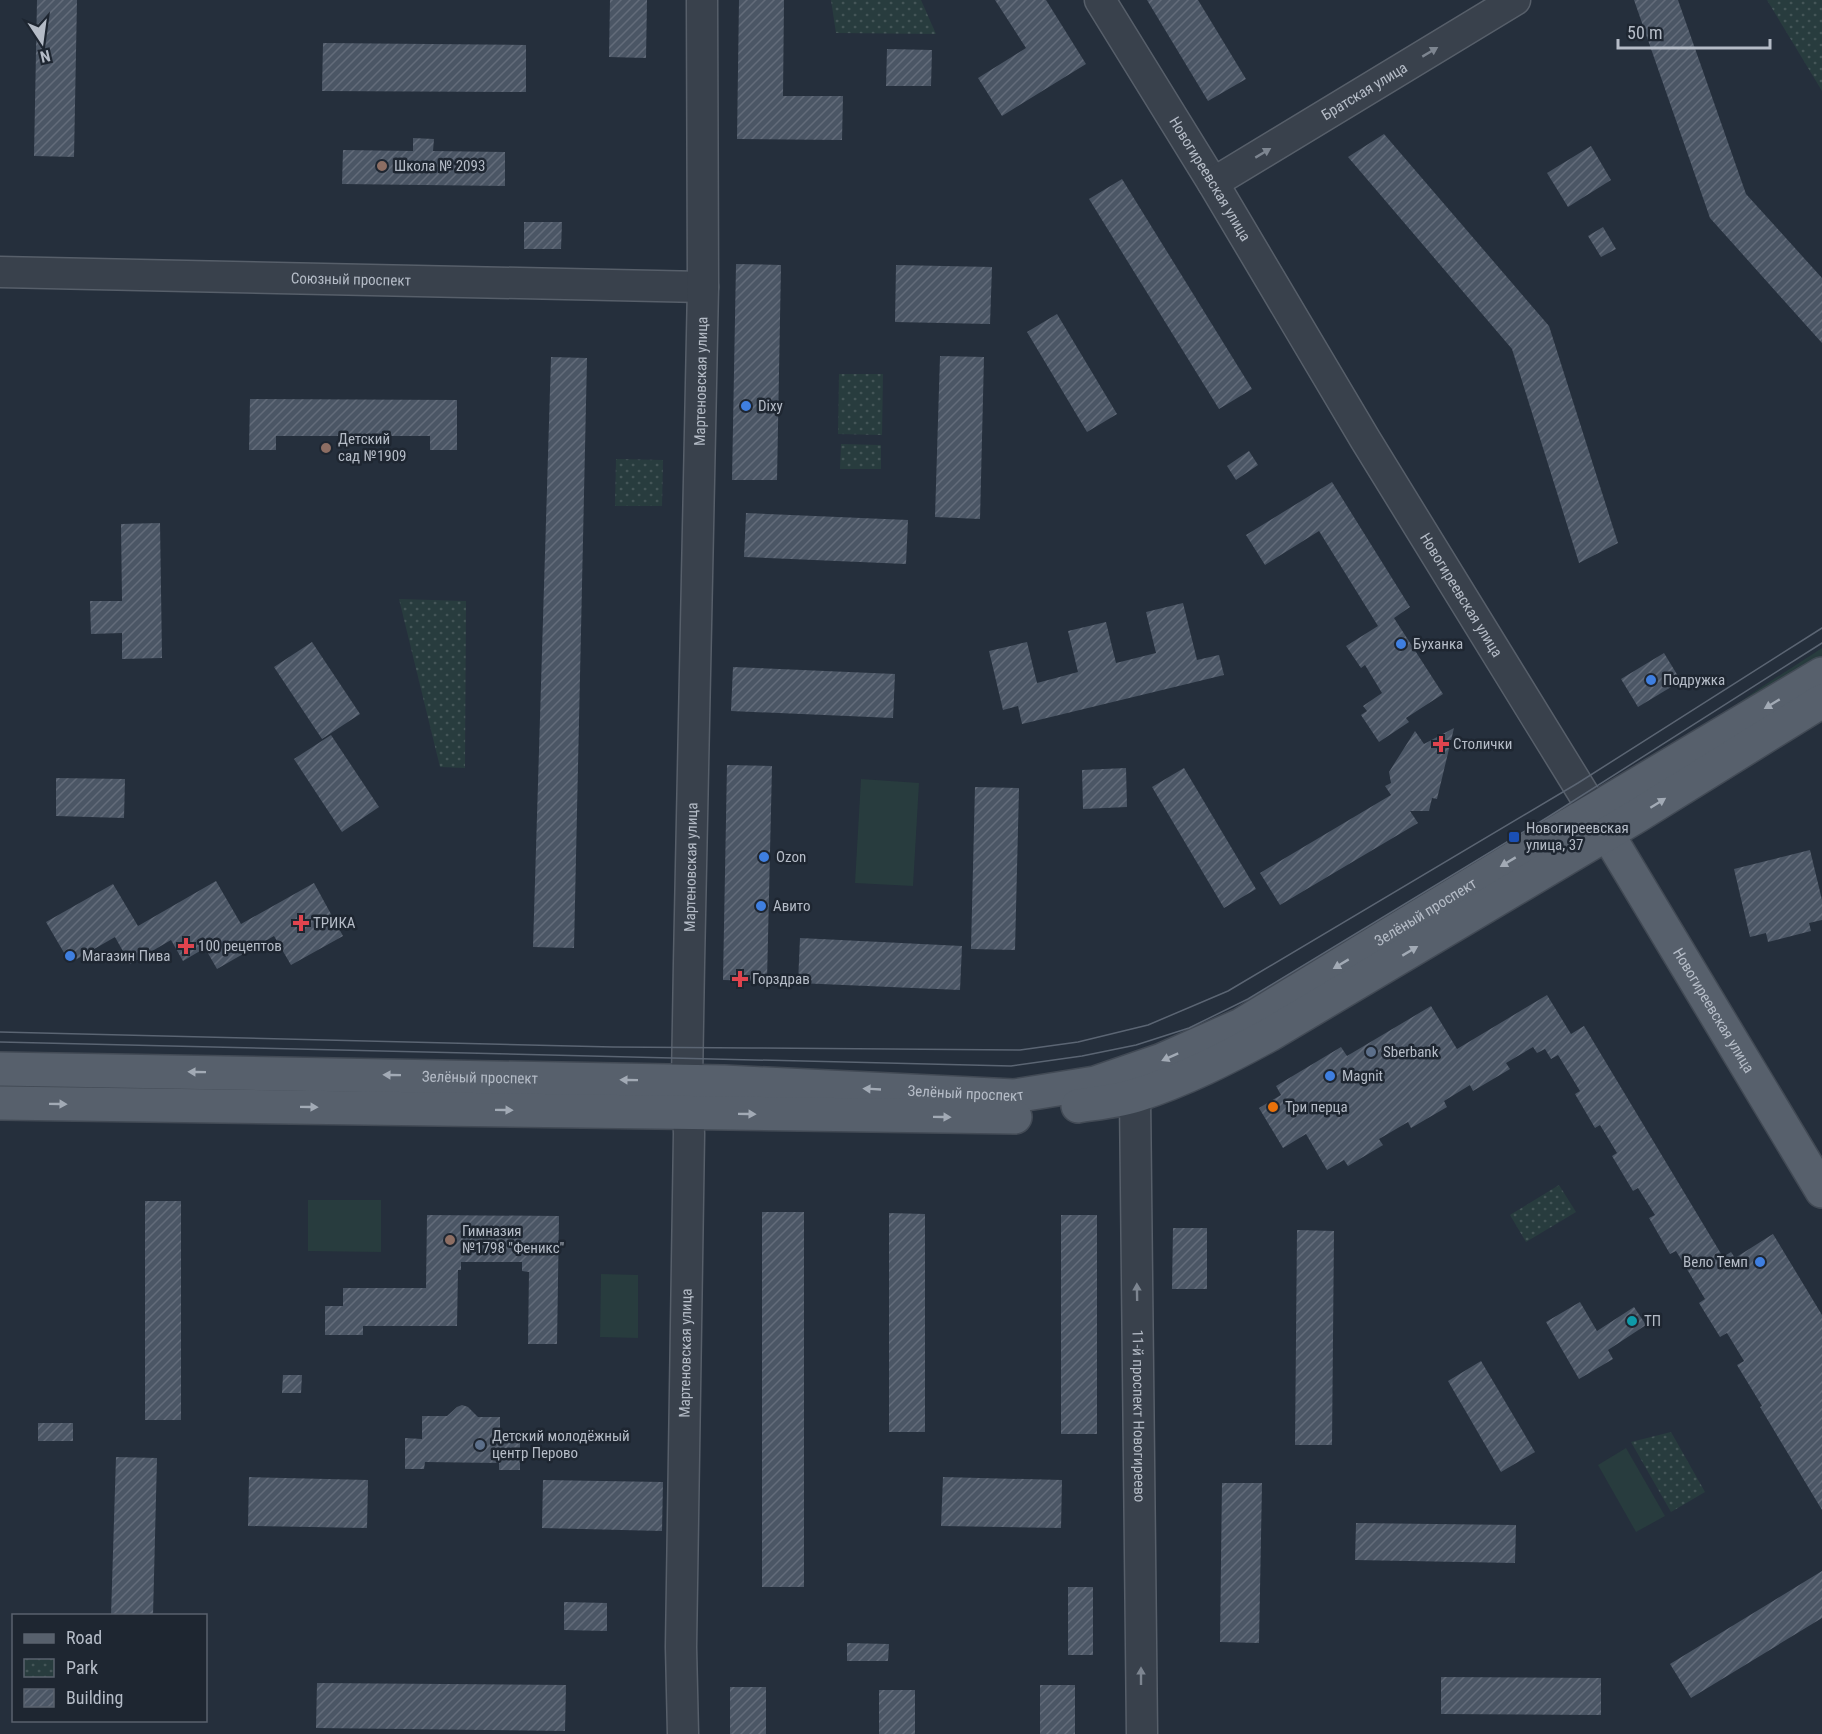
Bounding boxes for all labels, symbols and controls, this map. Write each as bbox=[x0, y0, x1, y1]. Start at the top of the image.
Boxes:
north arrow bbox=[12, 12, 72, 72]
scale bar bbox=[1618, 12, 1770, 50]
text: 50 m bbox=[1627, 22, 1662, 43]
text: N bbox=[38, 46, 52, 66]
one-way arrow bbox=[1422, 47, 1439, 57]
street label: Братская улица bbox=[1318, 58, 1410, 124]
street label: Новогиреевская улица bbox=[1165, 113, 1255, 245]
one-way arrow bbox=[1255, 148, 1271, 159]
place label: Школа № 2093 bbox=[394, 157, 485, 175]
marker: Школа № 2093 bbox=[375, 159, 389, 173]
street label: Союзный проспект bbox=[291, 269, 411, 290]
street label: Мартеновская улица bbox=[691, 316, 711, 446]
place label: Dixy bbox=[758, 397, 783, 415]
marker: Dixy bbox=[739, 399, 753, 413]
place label: Детский сад №1909 bbox=[338, 430, 407, 465]
marker: Детский сад №1909 bbox=[319, 441, 333, 455]
street label: Новогиреевская улица bbox=[1416, 530, 1506, 660]
place label: Буханка bbox=[1413, 635, 1463, 653]
marker: Буханка bbox=[1394, 637, 1408, 651]
place label: Подружка bbox=[1663, 671, 1725, 689]
marker: Подружка bbox=[1644, 673, 1658, 687]
one-way arrow bbox=[1763, 699, 1780, 709]
place label: Столички bbox=[1453, 735, 1512, 753]
marker: Столички bbox=[1434, 737, 1448, 751]
one-way arrow bbox=[1650, 798, 1666, 809]
street label: Мартеновская улица bbox=[681, 802, 701, 932]
place label: Новогиреевская улица, 37 bbox=[1526, 819, 1629, 854]
marker: Новогиреевская улица, 37 bbox=[1507, 830, 1521, 844]
place label: Ozon bbox=[776, 848, 806, 866]
marker: Ozon bbox=[757, 850, 771, 864]
one-way arrow bbox=[1500, 857, 1516, 868]
street label: Зелёный проспект bbox=[1371, 874, 1480, 950]
place label: Авито bbox=[773, 897, 810, 915]
marker: Авито bbox=[754, 899, 768, 913]
place label: ТРИКА bbox=[313, 914, 356, 932]
marker: ТРИКА bbox=[294, 916, 308, 930]
place label: 100 рецептов bbox=[198, 937, 282, 955]
marker: 100 рецептов bbox=[179, 939, 193, 953]
street label: Новогиреевская улица bbox=[1669, 945, 1758, 1076]
one-way arrow bbox=[1402, 946, 1419, 956]
place label: Магазин Пива bbox=[82, 947, 170, 965]
marker: Магазин Пива bbox=[63, 949, 77, 963]
one-way arrow bbox=[1333, 958, 1349, 969]
place label: Горздрав bbox=[752, 970, 810, 988]
marker: Горздрав bbox=[733, 972, 747, 986]
place label: Sberbank bbox=[1383, 1043, 1439, 1061]
marker: Sberbank bbox=[1364, 1045, 1378, 1059]
one-way arrow bbox=[1161, 1052, 1179, 1062]
one-way arrow bbox=[187, 1067, 206, 1077]
place label: Magnit bbox=[1342, 1067, 1383, 1085]
street label: Зелёный проспект bbox=[422, 1068, 538, 1088]
marker: Magnit bbox=[1323, 1069, 1337, 1083]
one-way arrow bbox=[382, 1070, 401, 1080]
one-way arrow bbox=[619, 1075, 638, 1085]
street label: Зелёный проспект bbox=[907, 1082, 1025, 1105]
one-way arrow bbox=[862, 1085, 881, 1094]
place label: Три перца bbox=[1285, 1098, 1348, 1116]
one-way arrow bbox=[49, 1099, 68, 1108]
marker: Три перца bbox=[1266, 1100, 1280, 1114]
one-way arrow bbox=[300, 1102, 319, 1112]
one-way arrow bbox=[495, 1105, 514, 1115]
one-way arrow bbox=[738, 1110, 757, 1119]
one-way arrow bbox=[933, 1112, 952, 1122]
place label: Гимназия №1798 "Феникс" bbox=[462, 1222, 565, 1257]
marker: Гимназия №1798 "Феникс" bbox=[443, 1233, 457, 1247]
place label: Вело Темп bbox=[1683, 1253, 1748, 1271]
marker: Вело Темп bbox=[1753, 1255, 1767, 1269]
one-way arrow bbox=[1132, 1282, 1142, 1301]
street label: Мартеновская улица bbox=[676, 1288, 696, 1418]
place label: ТП bbox=[1644, 1312, 1661, 1330]
marker: ТП bbox=[1625, 1314, 1639, 1328]
street label: 11-й проспект Новогиреево bbox=[1129, 1330, 1148, 1502]
place label: Детский молодёжный центр Перово bbox=[492, 1427, 630, 1462]
marker: Детский молодёжный центр Перово bbox=[473, 1438, 487, 1452]
legend bbox=[12, 1614, 207, 1722]
text: Road bbox=[66, 1627, 102, 1648]
text: Park bbox=[66, 1657, 98, 1678]
one-way arrow bbox=[1136, 1666, 1146, 1685]
text: Building bbox=[66, 1687, 123, 1708]

